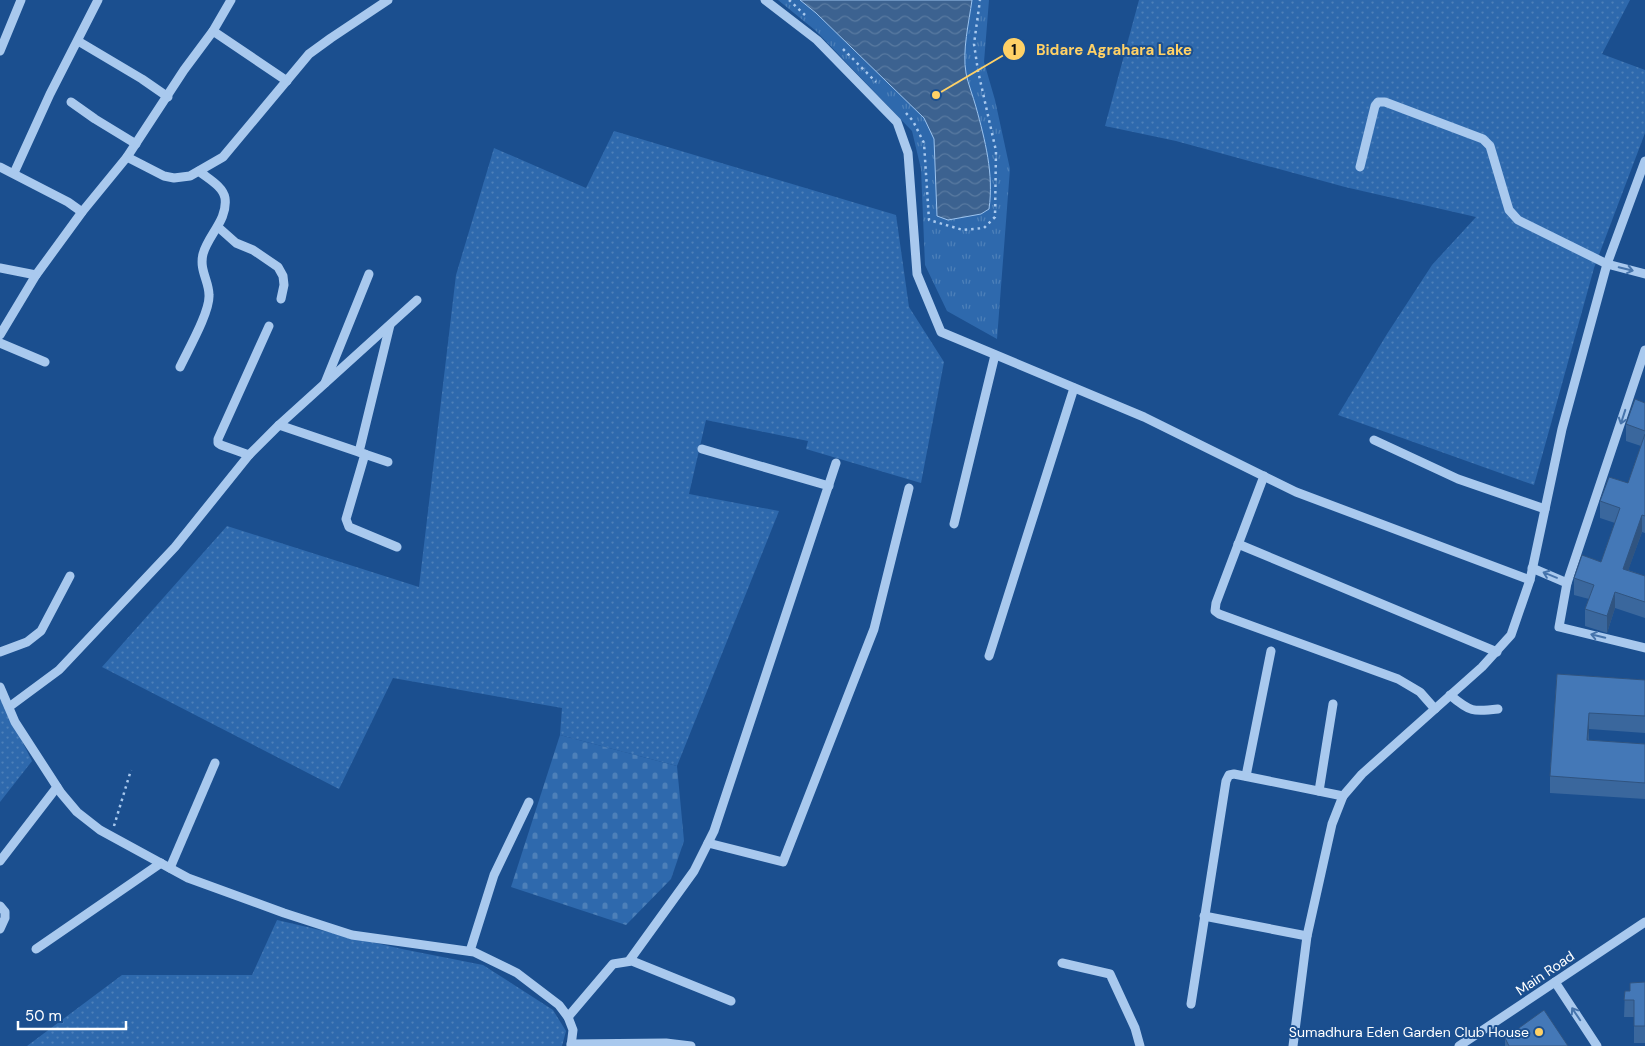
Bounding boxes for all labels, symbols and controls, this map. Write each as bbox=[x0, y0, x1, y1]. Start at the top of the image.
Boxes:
callout: Bidare Agrahara Lake bbox=[1001, 34, 1202, 64]
text: 1 bbox=[1011, 40, 1017, 60]
text: Bidare Agrahara Lake bbox=[1036, 40, 1192, 60]
one-way arrow bbox=[1617, 265, 1633, 274]
one-way arrow bbox=[1617, 408, 1627, 424]
one-way arrow bbox=[1543, 570, 1558, 580]
one-way arrow bbox=[1590, 631, 1606, 641]
street label: Main Road bbox=[1512, 947, 1578, 999]
scale bar bbox=[18, 998, 125, 1030]
text: 50 m bbox=[25, 1006, 62, 1026]
one-way arrow bbox=[1571, 1008, 1581, 1022]
place label: Sumadhura Eden Garden Club House bbox=[1289, 1023, 1529, 1041]
marker: Sumadhura Eden Garden Club House bbox=[1533, 1026, 1545, 1038]

